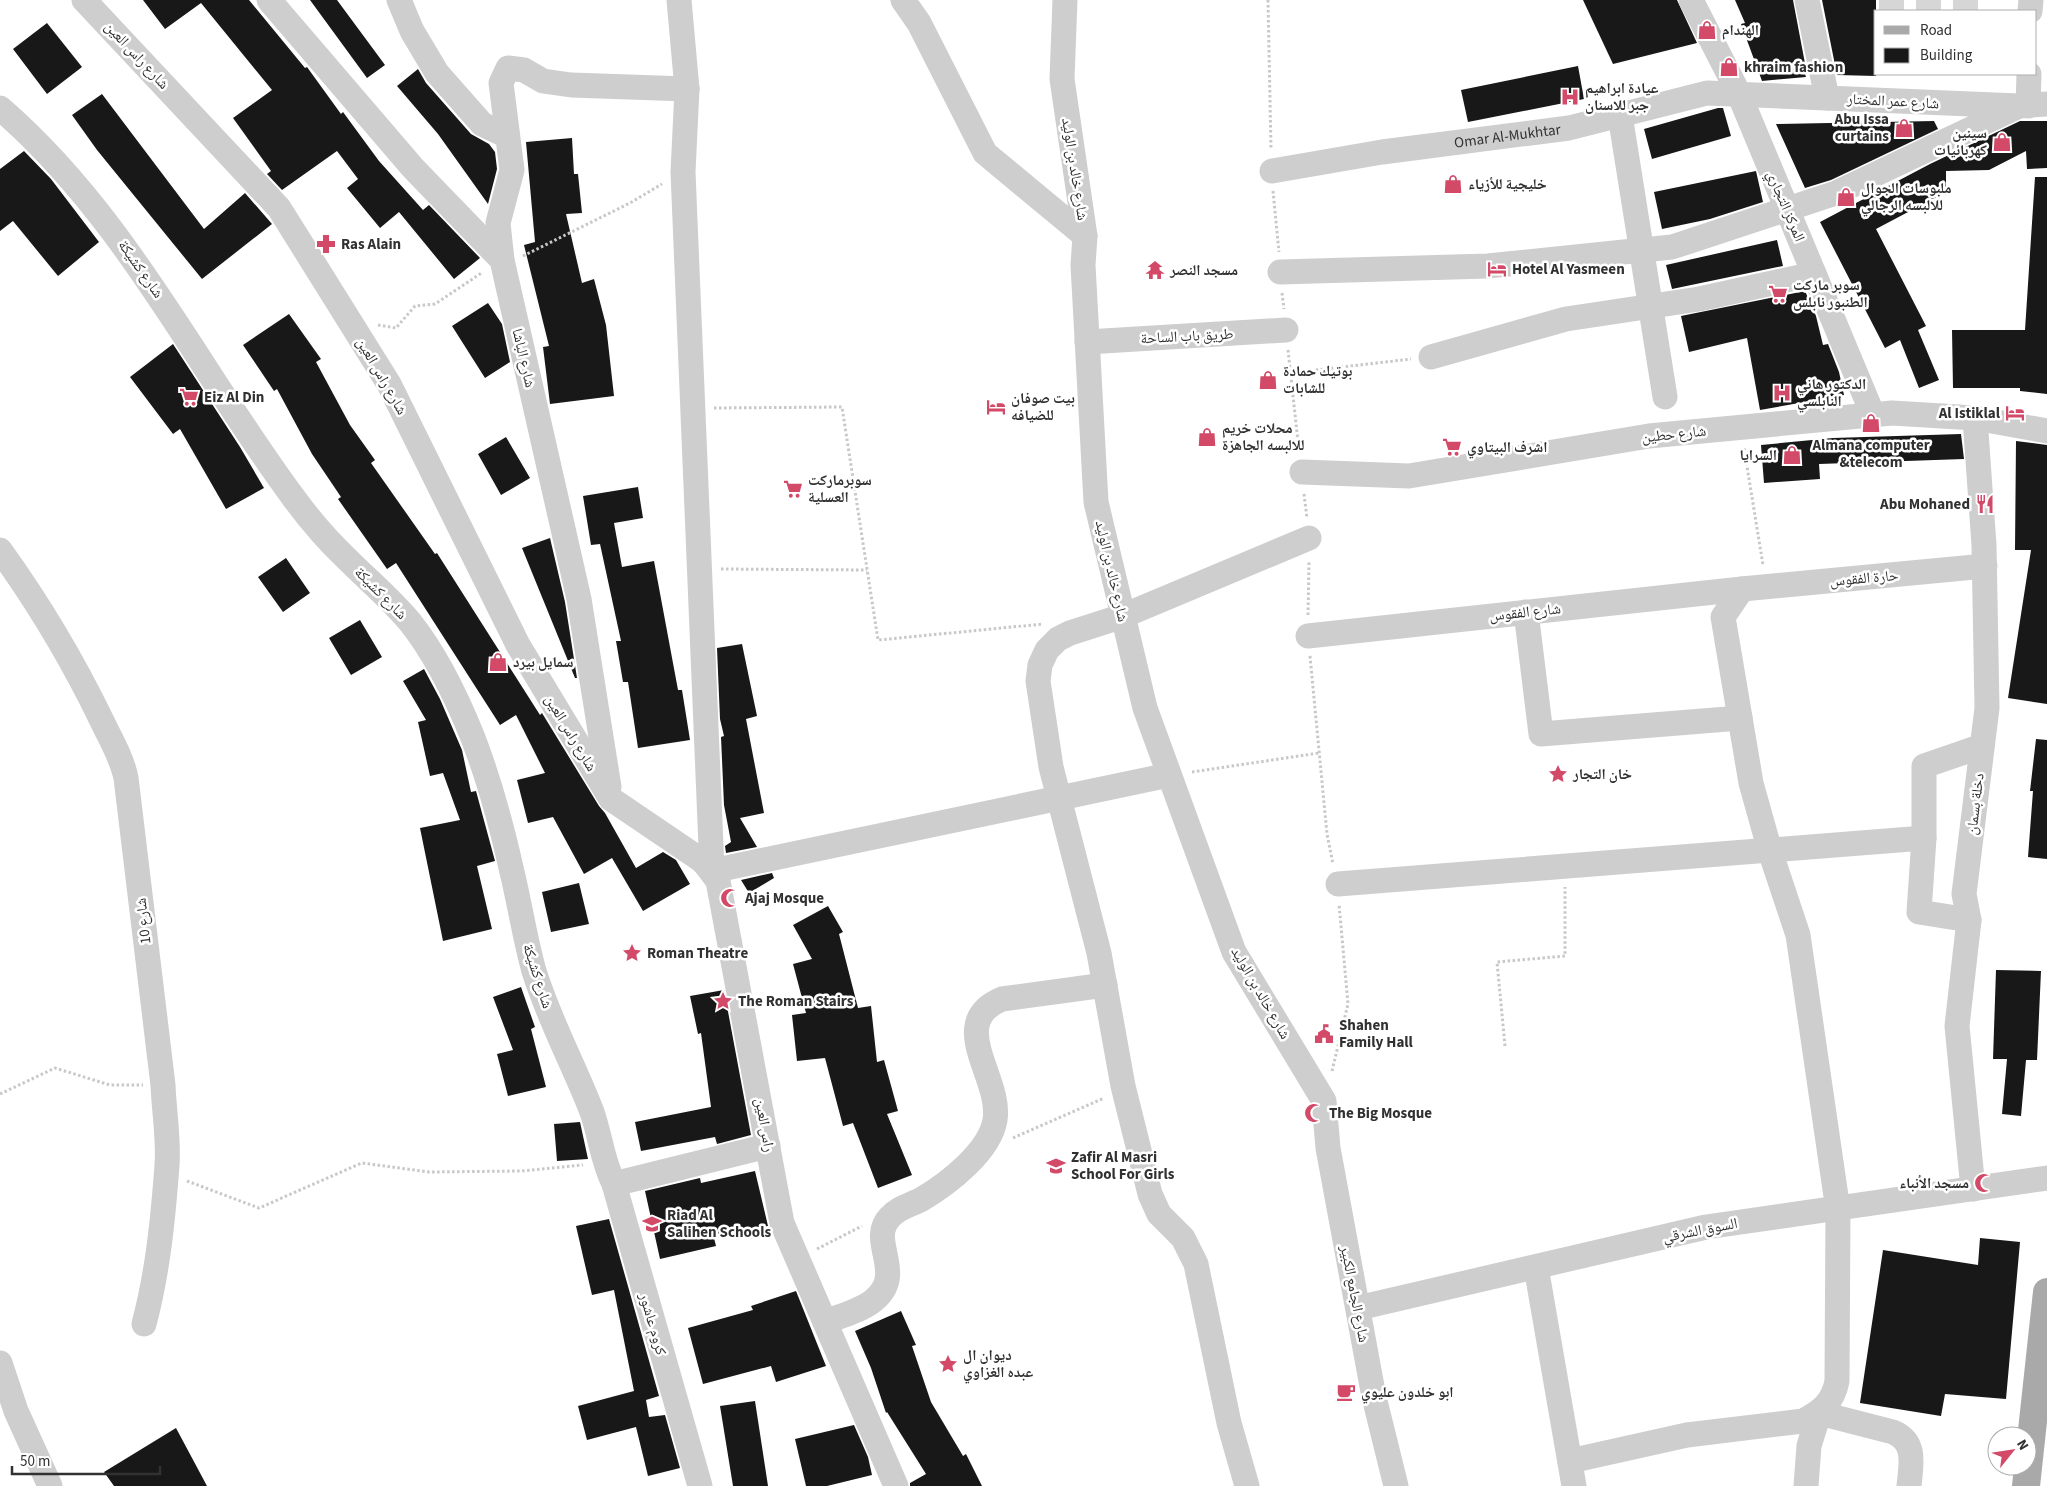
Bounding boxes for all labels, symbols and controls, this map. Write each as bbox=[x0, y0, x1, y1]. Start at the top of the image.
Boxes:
legend bbox=[1874, 10, 2037, 75]
street label: شارع راس العين bbox=[100, 17, 174, 94]
shop icon: الهندام bbox=[1696, 19, 1718, 41]
place label: الهندام bbox=[1722, 20, 1759, 41]
text: Road bbox=[1920, 20, 1952, 41]
text: Building bbox=[1920, 45, 1973, 66]
shop icon: khraim fashion bbox=[1718, 56, 1740, 78]
place label: khraim fashion bbox=[1744, 57, 1843, 78]
place label: عيادة ابراهيم جبر للاسنان bbox=[1585, 78, 1659, 116]
hospital icon: عيادة ابراهيم جبر للاسنان bbox=[1559, 86, 1581, 108]
street label: شارع عمر المختار bbox=[1845, 89, 1940, 114]
place label: Abu Issa curtains bbox=[1834, 109, 1889, 147]
street label: شارع خالد بن الوليد bbox=[1056, 116, 1093, 222]
shop icon: Abu Issa curtains bbox=[1893, 117, 1915, 139]
street label: Omar Al-Mukhtar bbox=[1453, 119, 1563, 154]
place label: سينين كهربائيات bbox=[1934, 123, 1987, 161]
shop icon: سينين كهربائيات bbox=[1991, 131, 2013, 153]
street label: المركز التجاري bbox=[1760, 167, 1810, 245]
shop icon: خليجية للأزياء bbox=[1442, 173, 1464, 195]
place label: خليجية للأزياء bbox=[1468, 174, 1547, 195]
place label: ملبوسات الجوال للالبسه الرجالي bbox=[1861, 178, 1952, 217]
shop icon: ملبوسات الجوال للالبسه الرجالي bbox=[1835, 186, 1857, 208]
pharmacy icon: Ras Alain bbox=[315, 233, 337, 255]
place label: Ras Alain bbox=[341, 234, 401, 255]
street label: شارع كشيكة bbox=[113, 236, 168, 303]
hotel icon: Hotel Al Yasmeen bbox=[1486, 258, 1508, 280]
temple icon: مسجد النصر bbox=[1144, 259, 1166, 281]
place label: Hotel Al Yasmeen bbox=[1512, 259, 1625, 280]
place label: مسجد النصر bbox=[1169, 260, 1238, 281]
place label: سوبر ماركت الطنبور نابلس bbox=[1793, 275, 1868, 313]
supermarket icon: سوبر ماركت الطنبور نابلس bbox=[1767, 283, 1789, 305]
street label: طريق باب الساحة bbox=[1140, 324, 1234, 349]
street label: شارع الباشا bbox=[507, 326, 541, 390]
street label: شارع راس العين bbox=[351, 334, 412, 419]
place label: بوتيك حمادة للشابات bbox=[1283, 361, 1352, 399]
shop icon: بوتيك حمادة للشابات bbox=[1257, 369, 1279, 391]
place label: الدكتور هاني النابلسي bbox=[1797, 374, 1866, 413]
hospital icon: الدكتور هاني النابلسي bbox=[1771, 382, 1793, 404]
supermarket icon: Eiz Al Din bbox=[178, 386, 200, 408]
place label: Eiz Al Din bbox=[204, 387, 264, 408]
place label: بيت صوفان للضيافه bbox=[1011, 388, 1075, 426]
hotel icon: بيت صوفان للضيافه bbox=[985, 396, 1007, 418]
hotel icon: Al Istiklal bbox=[2004, 402, 2026, 424]
place label: Al Istiklal bbox=[1938, 403, 2001, 424]
shop icon: Almana computer &telecom bbox=[1860, 412, 1882, 434]
place label: محلات خريم للالبسه الجاهزة bbox=[1222, 418, 1305, 456]
street label: شارع حطين bbox=[1641, 421, 1707, 448]
shop icon: محلات خريم للالبسه الجاهزة bbox=[1196, 426, 1218, 448]
place label: Almana computer &telecom bbox=[1811, 435, 1930, 473]
supermarket icon: اشرف البيتاوي bbox=[1441, 436, 1463, 458]
place label: اشرف البيتاوي bbox=[1467, 437, 1547, 459]
shop icon: السرايا bbox=[1781, 444, 1803, 466]
place label: السرايا bbox=[1739, 445, 1777, 466]
place label: سوبرماركت العسلية bbox=[808, 470, 872, 508]
supermarket icon: سوبرماركت العسلية bbox=[782, 478, 804, 500]
restaurant icon: Abu Mohaned bbox=[1974, 493, 1996, 515]
place label: Abu Mohaned bbox=[1879, 494, 1970, 515]
street label: شارع خالد بن الوليد bbox=[1090, 518, 1133, 624]
street label: شارع كشيكة bbox=[350, 562, 412, 624]
street label: حارة الفقوس bbox=[1829, 565, 1900, 592]
street label: شارع الفقوس bbox=[1488, 598, 1562, 627]
shop icon: سمايل بيرد bbox=[487, 651, 509, 673]
place label: سمايل بيرد bbox=[513, 652, 573, 673]
street label: شارع راس العين bbox=[539, 691, 602, 776]
place icon: خان التجار bbox=[1547, 763, 1569, 785]
place label: خان التجار bbox=[1572, 764, 1632, 785]
street label: دخلة بسمان bbox=[1961, 772, 1990, 836]
mosque icon: Ajaj Mosque bbox=[719, 887, 741, 909]
place label: Ajaj Mosque bbox=[744, 888, 824, 909]
street label: شارع 10 bbox=[131, 897, 156, 945]
street label: شارع كشيكة bbox=[517, 941, 558, 1011]
place icon: Roman Theatre bbox=[621, 942, 643, 964]
place label: Roman Theatre bbox=[647, 943, 748, 964]
street label: شارع خالد بن الوليد bbox=[1226, 943, 1296, 1043]
place icon: The Roman Stairs bbox=[712, 990, 734, 1012]
place label: The Roman Stairs bbox=[738, 991, 854, 1012]
place label: Shahen Family Hall bbox=[1339, 1015, 1414, 1053]
public building icon: Shahen Family Hall bbox=[1313, 1023, 1335, 1045]
street label: راس العين bbox=[749, 1096, 780, 1154]
mosque icon: The Big Mosque bbox=[1303, 1102, 1325, 1124]
place label: The Big Mosque bbox=[1329, 1103, 1432, 1124]
place label: Zafir Al Masri School For Girls bbox=[1071, 1147, 1175, 1185]
school or university icon: Zafir Al Masri School For Girls bbox=[1045, 1155, 1067, 1177]
mosque icon: مسجد الأنباء bbox=[1973, 1172, 1995, 1194]
place label: مسجد الأنباء bbox=[1899, 1173, 1969, 1194]
place label: Riad Al Salihen Schools bbox=[667, 1205, 771, 1243]
school or university icon: Riad Al Salihen Schools bbox=[641, 1213, 663, 1235]
street label: السوق الشرقي bbox=[1661, 1213, 1739, 1249]
street label: شارع الجامع الكبير bbox=[1335, 1243, 1374, 1345]
street label: كروم عاشور bbox=[633, 1290, 671, 1358]
place label: ديوان ال عبده الغزاوي bbox=[963, 1345, 1033, 1384]
place icon: ديوان ال عبده الغزاوي bbox=[937, 1353, 959, 1375]
cafe icon: ابو خلدون عليوي bbox=[1335, 1381, 1357, 1403]
place label: ابو خلدون عليوي bbox=[1361, 1382, 1454, 1404]
north arrow bbox=[1987, 1426, 2037, 1476]
text: N bbox=[2011, 1436, 2033, 1454]
scale bar bbox=[12, 1444, 160, 1476]
text: 50 m bbox=[20, 1451, 50, 1472]

